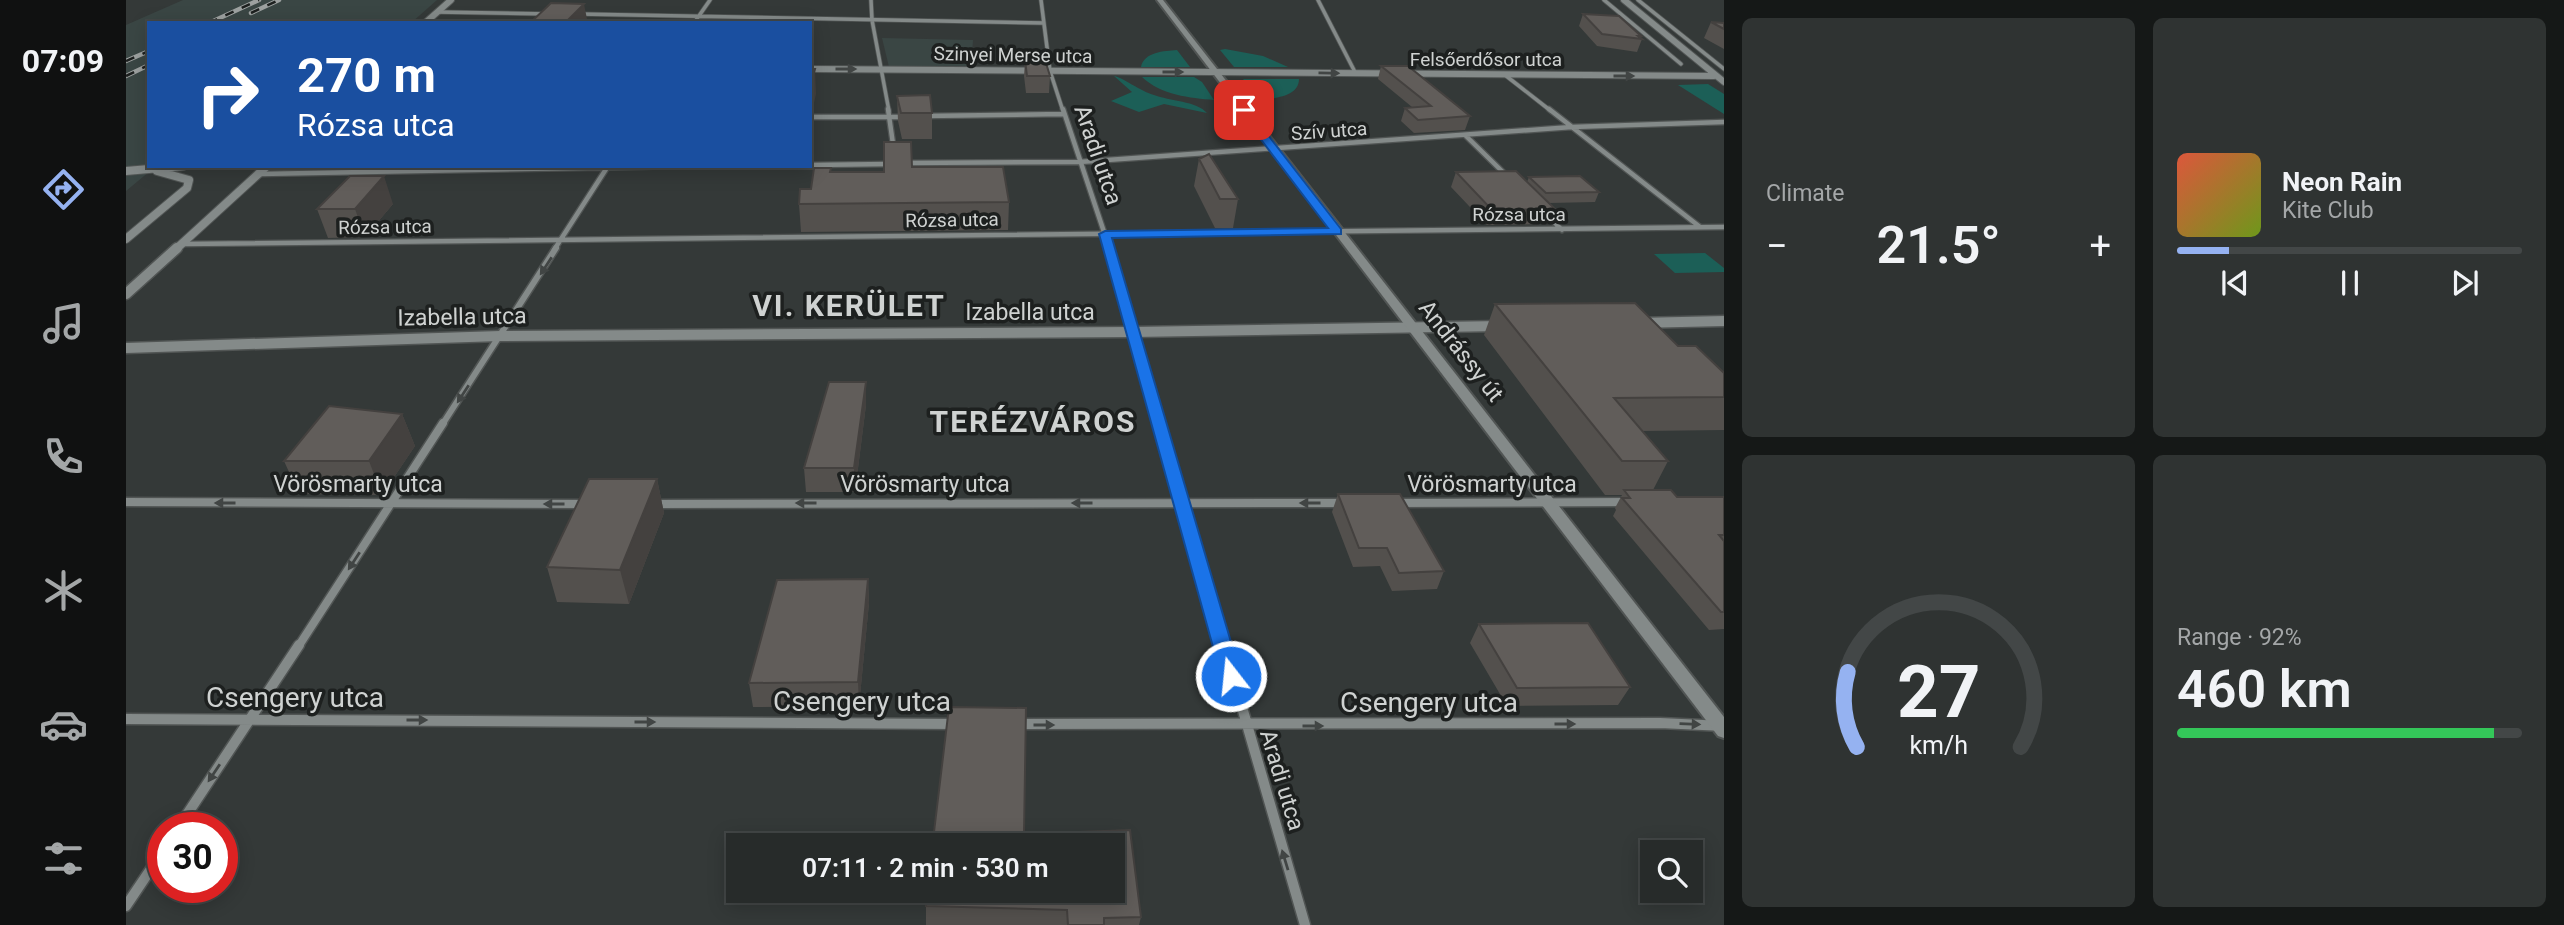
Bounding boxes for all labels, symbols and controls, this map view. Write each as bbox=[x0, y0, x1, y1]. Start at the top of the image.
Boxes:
text: 07:09 bbox=[22, 42, 104, 80]
street label: Szinyei Merse utca bbox=[933, 42, 1093, 68]
text: 270 m bbox=[297, 47, 436, 104]
street label: Felsőerdősor utca bbox=[1410, 48, 1562, 71]
icon: right bbox=[182, 49, 273, 140]
one-way arrow bbox=[836, 63, 858, 75]
one-way arrow bbox=[1162, 66, 1184, 78]
one-way arrow bbox=[1318, 67, 1340, 79]
one-way arrow bbox=[1613, 70, 1635, 82]
pin bbox=[1214, 80, 1274, 140]
icon: arrive bbox=[1225, 91, 1263, 129]
street label: Aradi utca bbox=[1068, 101, 1128, 209]
text: Rózsa utca bbox=[297, 106, 455, 144]
street label: Szív utca bbox=[1290, 117, 1368, 145]
icon: directions bbox=[39, 165, 88, 214]
text: Neon Rain bbox=[2282, 167, 2402, 197]
text: Climate bbox=[1766, 180, 1845, 207]
text: Kite Club bbox=[2282, 197, 2374, 224]
street label: Rózsa utca bbox=[1472, 203, 1566, 226]
street label: Rózsa utca bbox=[905, 208, 999, 232]
street label: Rózsa utca bbox=[338, 215, 432, 239]
text: 21.5° bbox=[1877, 215, 2001, 276]
text: − bbox=[1766, 224, 1788, 268]
text: + bbox=[2089, 224, 2111, 268]
one-way arrow bbox=[539, 256, 552, 275]
icon: previous bbox=[2216, 264, 2254, 302]
icon: pause bbox=[2331, 264, 2369, 302]
icon: next bbox=[2446, 264, 2484, 302]
district label: VI. KERÜLET bbox=[752, 288, 946, 323]
street label: Andrássy út bbox=[1413, 295, 1509, 407]
icon: music bbox=[39, 299, 88, 348]
street label: Izabella utca bbox=[965, 299, 1095, 326]
street label: Izabella utca bbox=[397, 302, 527, 332]
one-way arrow bbox=[456, 384, 469, 403]
district label: TERÉZVÁROS bbox=[930, 404, 1136, 439]
icon: phone bbox=[39, 432, 88, 481]
street label: Vörösmarty utca bbox=[273, 471, 443, 498]
street label: Vörösmarty utca bbox=[840, 471, 1010, 498]
street label: Vörösmarty utca bbox=[1407, 471, 1577, 498]
one-way arrow bbox=[214, 497, 236, 509]
one-way arrow bbox=[795, 497, 817, 509]
one-way arrow bbox=[1071, 497, 1093, 509]
one-way arrow bbox=[1299, 497, 1321, 509]
one-way arrow bbox=[543, 498, 565, 510]
one-way arrow bbox=[347, 552, 361, 570]
icon: climate bbox=[39, 566, 88, 615]
text: Range · 92% bbox=[2177, 624, 2302, 651]
position arrow bbox=[1194, 639, 1268, 713]
text: 27 bbox=[1897, 649, 1980, 735]
text: 460 km bbox=[2177, 659, 2352, 720]
street label: Csengery utca bbox=[206, 681, 384, 714]
street label: Csengery utca bbox=[773, 685, 951, 718]
street label: Csengery utca bbox=[1340, 686, 1518, 719]
icon: car bbox=[39, 700, 88, 749]
one-way arrow bbox=[406, 714, 428, 726]
one-way arrow bbox=[634, 716, 656, 728]
one-way arrow bbox=[1555, 718, 1577, 730]
one-way arrow bbox=[1033, 719, 1055, 730]
one-way arrow bbox=[1679, 719, 1701, 730]
one-way arrow bbox=[1303, 720, 1325, 731]
street label: Aradi utca bbox=[1254, 726, 1310, 834]
text: km/h bbox=[1909, 731, 1968, 760]
one-way arrow bbox=[208, 764, 221, 783]
speed limit sign: 30 bbox=[147, 812, 238, 903]
icon: filters bbox=[39, 834, 88, 883]
map controls bbox=[1640, 840, 1703, 903]
button: search bbox=[1640, 840, 1703, 903]
one-way arrow bbox=[1280, 849, 1290, 870]
text: 07:11 · 2 min · 530 m bbox=[802, 853, 1049, 883]

